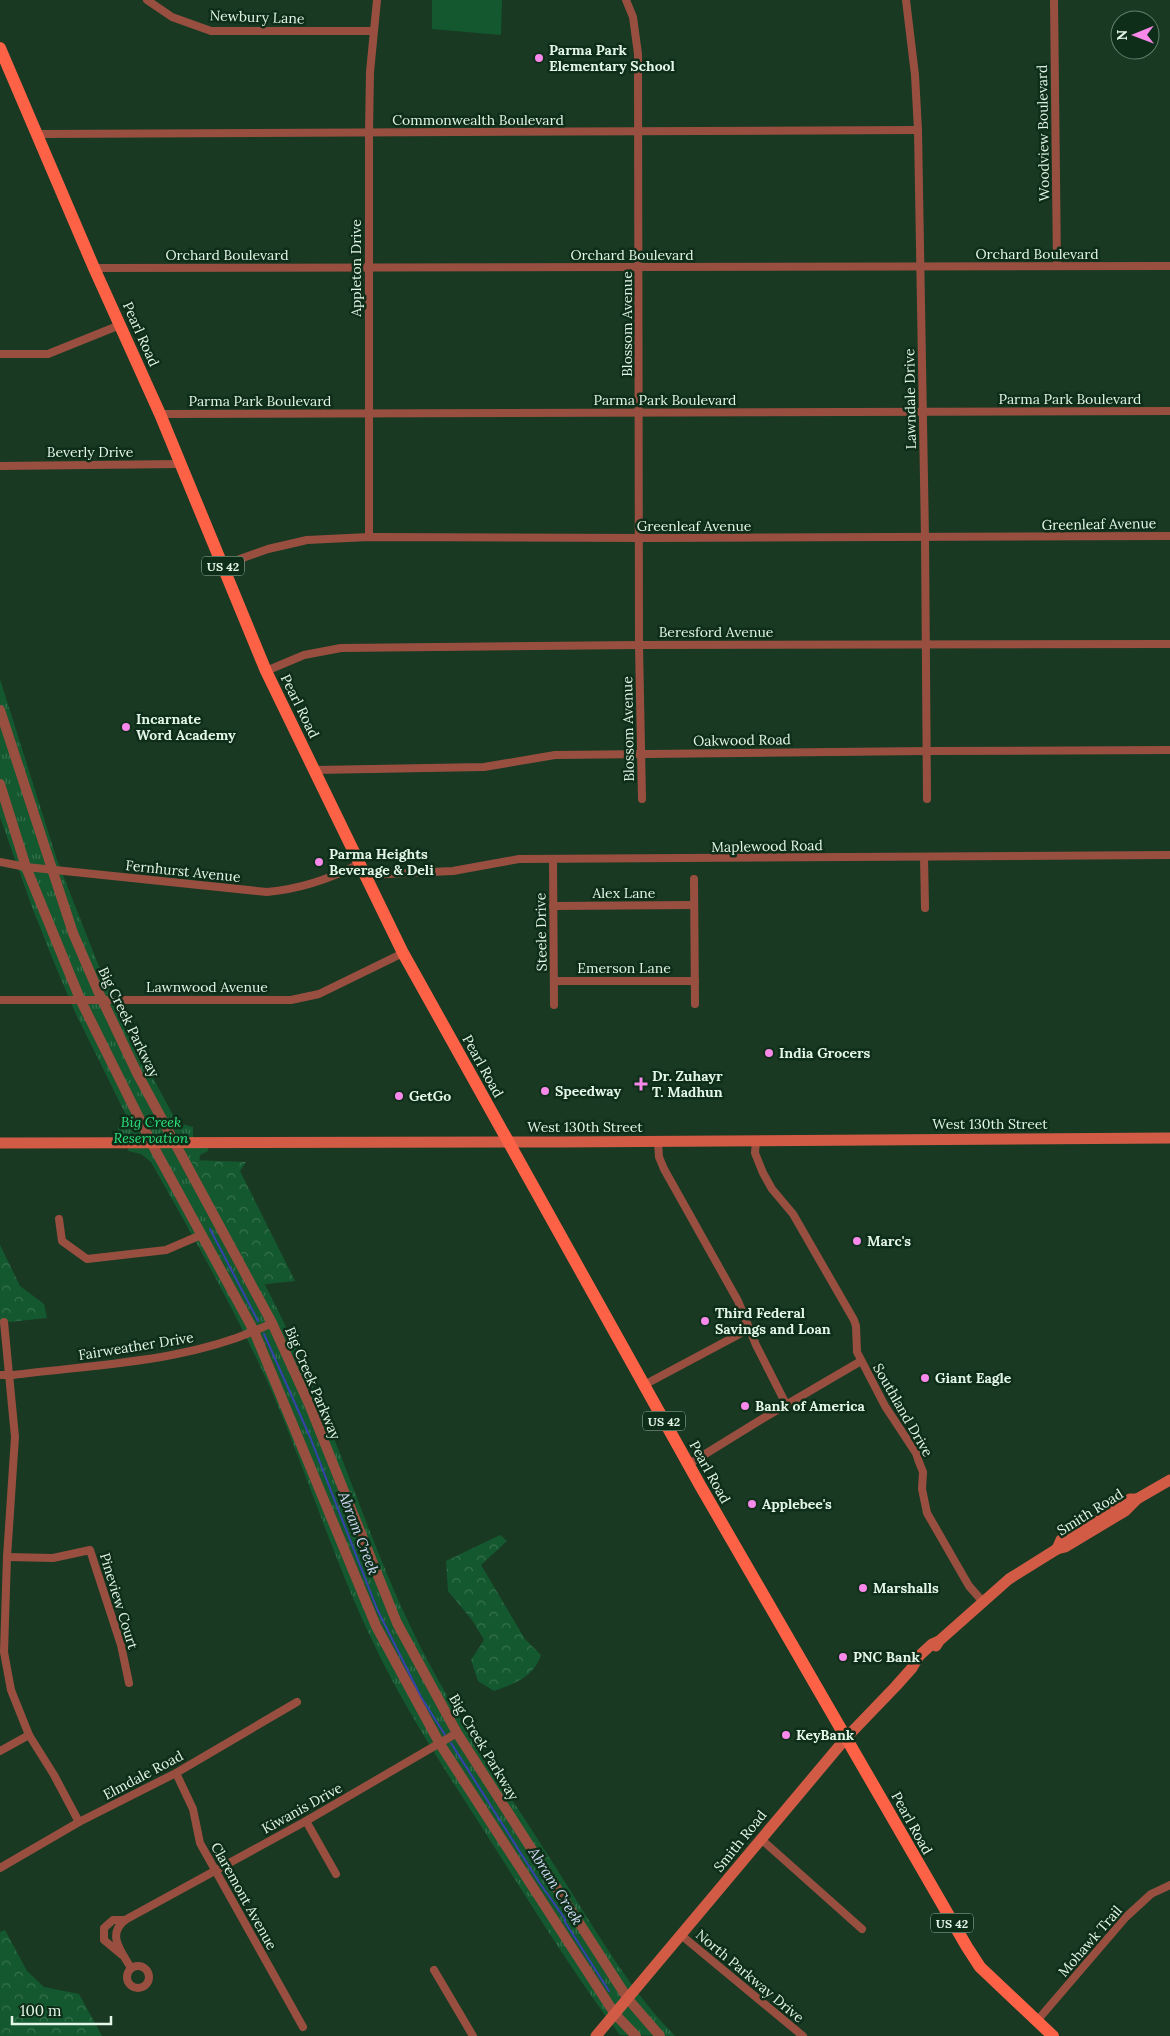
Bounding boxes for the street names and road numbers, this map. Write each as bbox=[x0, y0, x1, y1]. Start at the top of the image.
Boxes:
street label: Newbury Lane bbox=[209, 6, 305, 28]
street label: Woodview Boulevard bbox=[1033, 65, 1053, 201]
street label: Commonwealth Boulevard bbox=[392, 111, 564, 129]
street label: Appleton Drive bbox=[347, 219, 365, 318]
street label: Orchard Boulevard bbox=[975, 245, 1099, 263]
street label: Orchard Boulevard bbox=[165, 246, 289, 264]
street label: Orchard Boulevard bbox=[570, 246, 694, 264]
street label: Blossom Avenue bbox=[618, 271, 636, 377]
street label: Pearl Road bbox=[119, 299, 163, 369]
street label: Lawndale Drive bbox=[900, 348, 920, 450]
street label: Parma Park Boulevard bbox=[999, 390, 1141, 408]
street label: Parma Park Boulevard bbox=[594, 391, 736, 409]
street label: Parma Park Boulevard bbox=[189, 392, 331, 410]
street label: Beverly Drive bbox=[47, 443, 134, 461]
street label: Greenleaf Avenue bbox=[1041, 514, 1157, 534]
street label: Greenleaf Avenue bbox=[637, 517, 752, 535]
road number: US 42 bbox=[202, 556, 244, 576]
street label: Beresford Avenue bbox=[659, 623, 774, 641]
street label: Pearl Road bbox=[277, 671, 323, 741]
street label: Blossom Avenue bbox=[618, 676, 638, 782]
street label: Oakwood Road bbox=[693, 730, 791, 750]
street label: Maplewood Road bbox=[711, 836, 823, 856]
street label: Fernhurst Avenue bbox=[125, 856, 242, 886]
street label: Alex Lane bbox=[592, 884, 656, 902]
street label: Steele Drive bbox=[531, 892, 551, 971]
street label: Emerson Lane bbox=[577, 959, 671, 977]
street label: Big Creek Parkway bbox=[94, 964, 164, 1081]
street label: Lawnwood Avenue bbox=[146, 978, 268, 996]
street label: Pearl Road bbox=[458, 1031, 508, 1101]
street label: West 130th Street bbox=[932, 1115, 1048, 1133]
street label: West 130th Street bbox=[527, 1118, 643, 1136]
street label: Big Creek Parkway bbox=[281, 1324, 345, 1443]
street label: Fairweather Drive bbox=[77, 1328, 195, 1364]
street label: Southland Drive bbox=[869, 1360, 937, 1460]
road number: US 42 bbox=[643, 1412, 685, 1430]
street label: Pearl Road bbox=[685, 1437, 735, 1507]
street label: Smith Road bbox=[1054, 1485, 1126, 1539]
street label: Pineview Court bbox=[96, 1551, 142, 1652]
street label: Big Creek Parkway bbox=[445, 1691, 523, 1804]
street label: Elmdale Road bbox=[100, 1746, 186, 1804]
street label: Kiwanis Drive bbox=[259, 1778, 346, 1838]
street label: Pearl Road bbox=[887, 1788, 937, 1858]
street label: Smith Road bbox=[710, 1806, 770, 1876]
street label: Claremont Avenue bbox=[207, 1839, 281, 1953]
street label: Mohawk Trail bbox=[1054, 1902, 1126, 1980]
road number: US 42 bbox=[931, 1914, 973, 1932]
street label: North Parkway Drive bbox=[692, 1925, 808, 2027]

